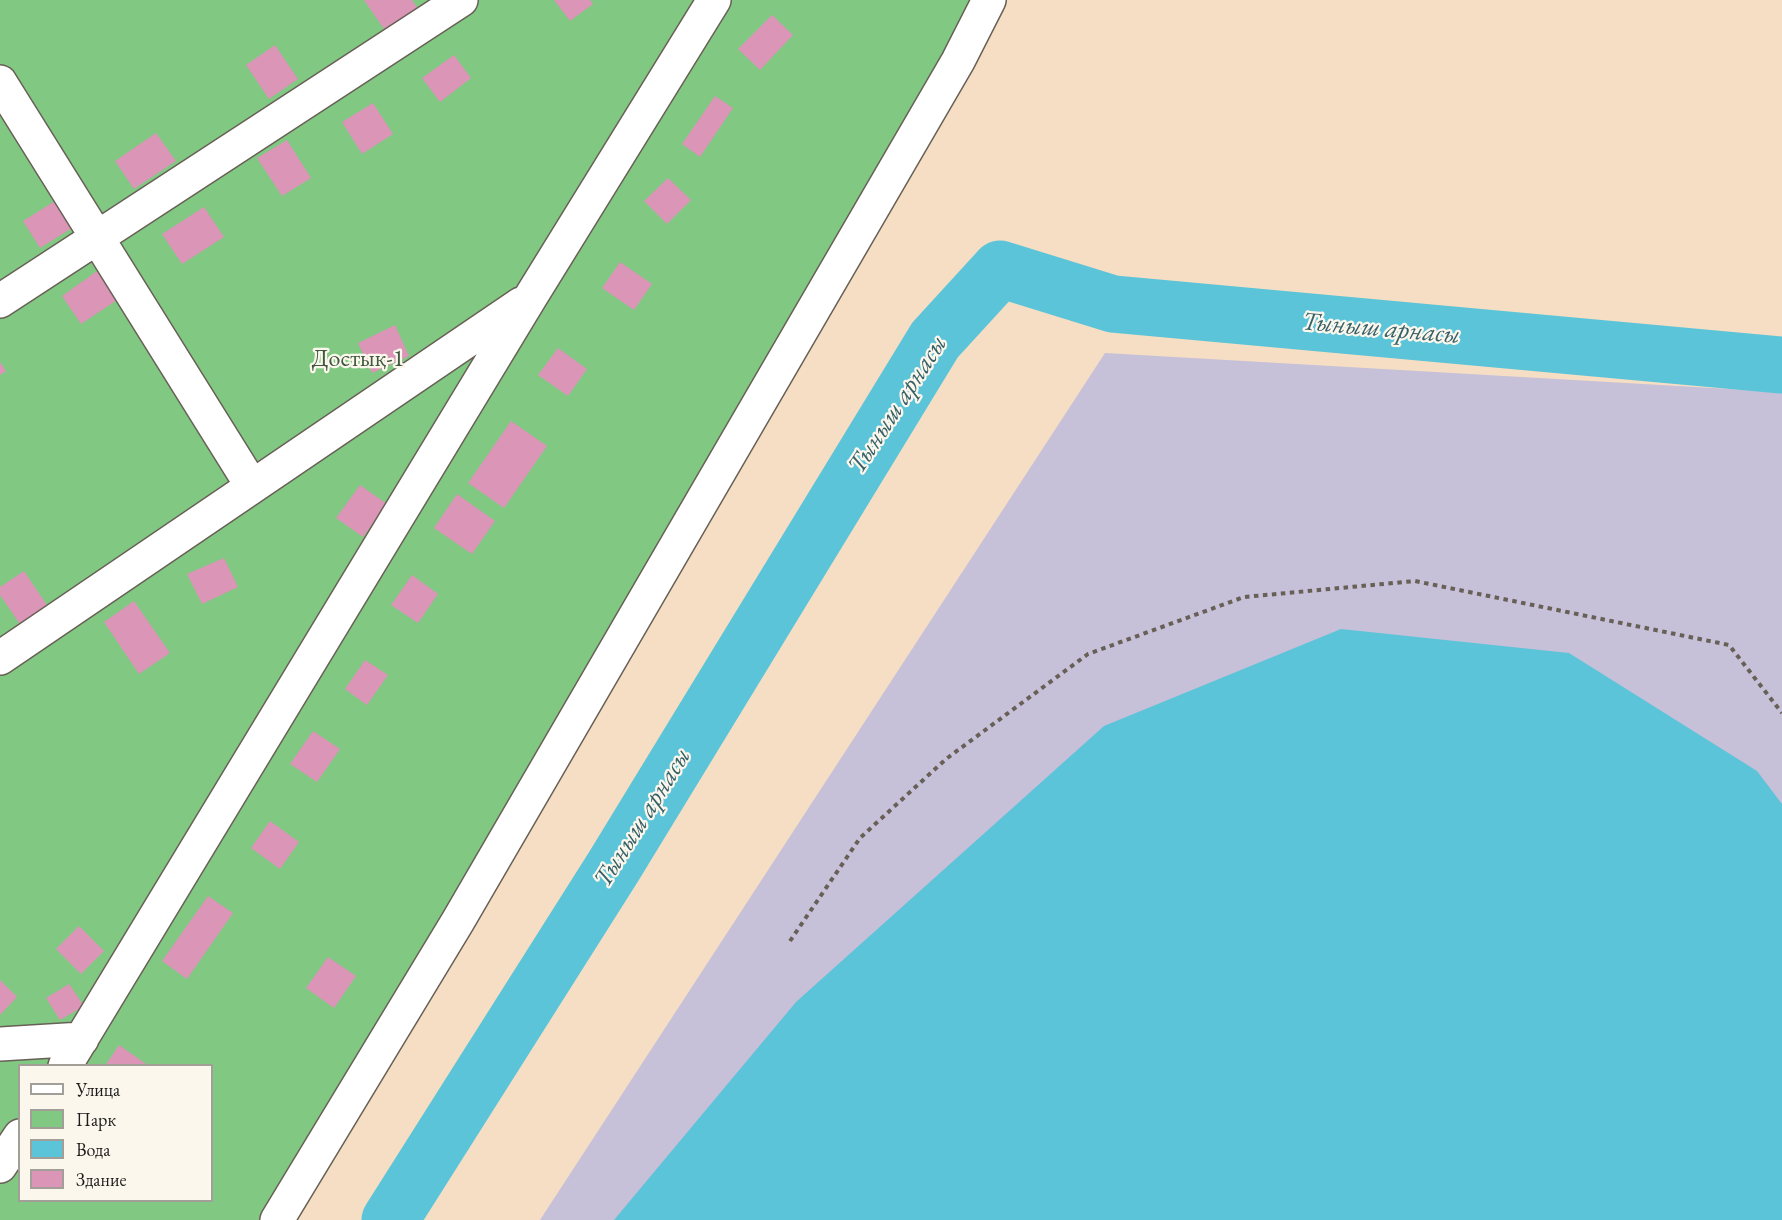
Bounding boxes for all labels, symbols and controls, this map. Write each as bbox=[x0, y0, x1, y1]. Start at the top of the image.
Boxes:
water label: Тыныш арнасы bbox=[1301, 307, 1461, 351]
water label: Тыныш арнасы bbox=[842, 330, 954, 480]
park label: Достық-1 bbox=[312, 345, 404, 373]
water label: Тыныш арнасы bbox=[588, 743, 698, 893]
legend bbox=[18, 1064, 213, 1202]
text: Улица bbox=[76, 1078, 120, 1101]
text: Парк bbox=[76, 1108, 116, 1131]
text: Вода bbox=[76, 1138, 110, 1161]
text: Здание bbox=[76, 1168, 126, 1191]

